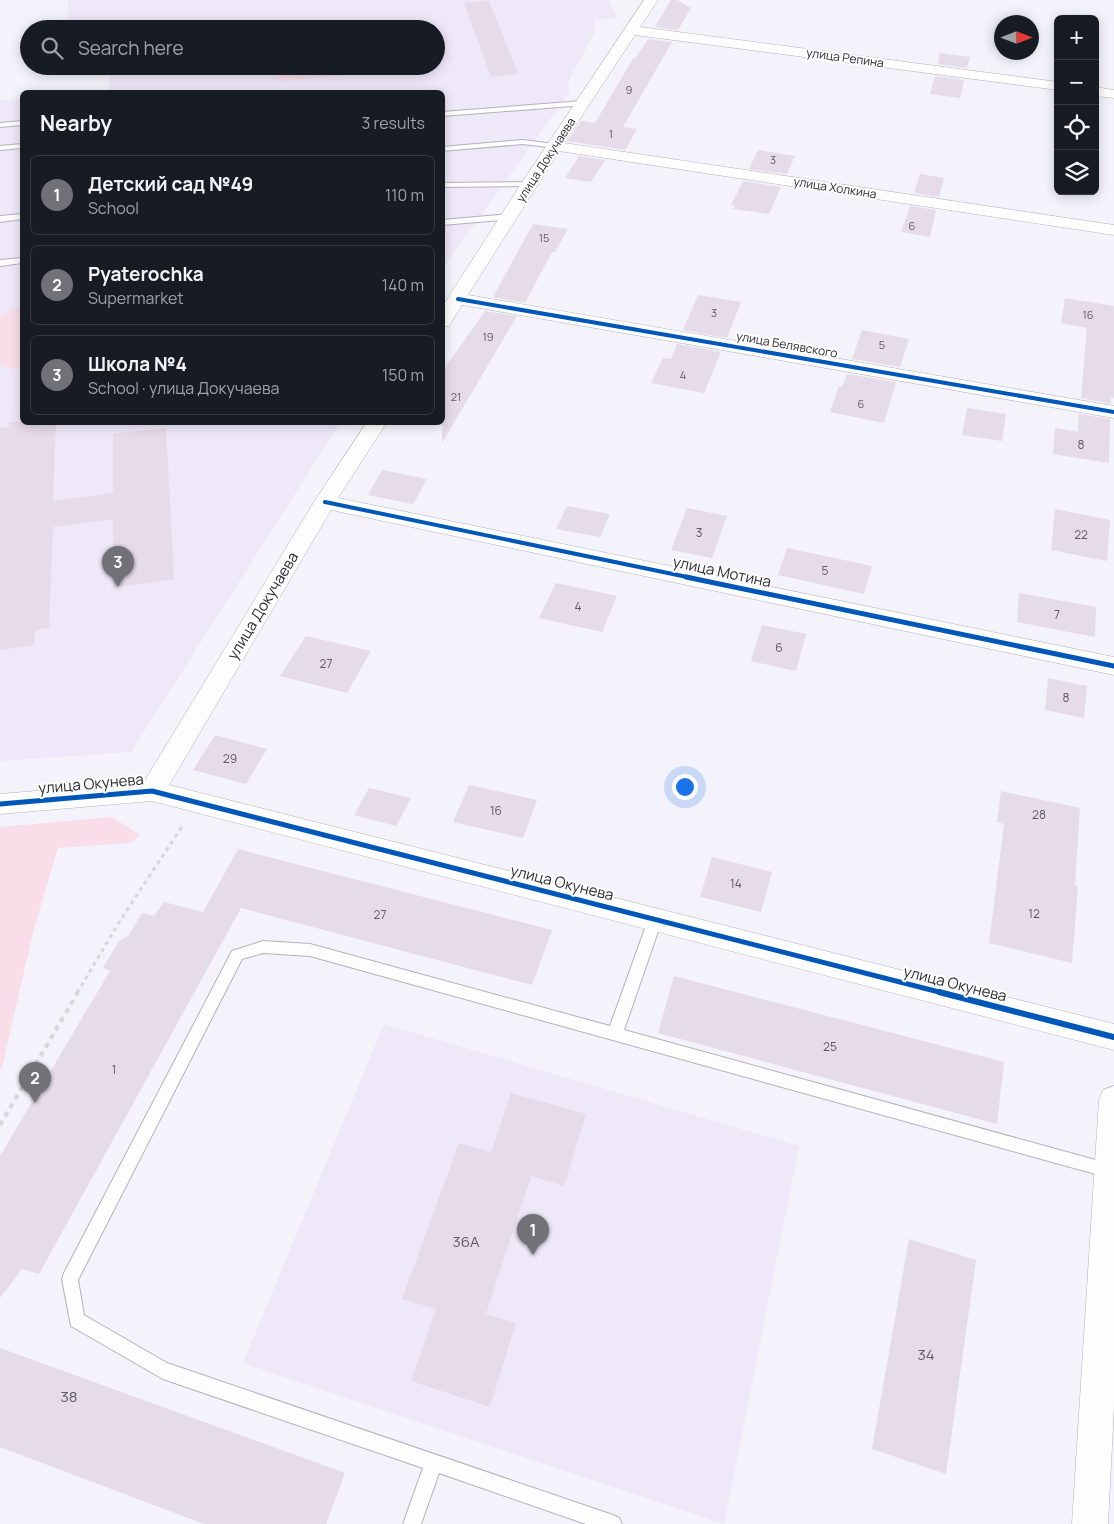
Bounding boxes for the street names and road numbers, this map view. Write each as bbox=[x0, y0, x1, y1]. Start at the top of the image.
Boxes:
street label: улица Репина bbox=[805, 44, 885, 71]
street label: улица Докучаева bbox=[512, 114, 579, 205]
street label: улица Холкина bbox=[792, 173, 878, 202]
street label: улица Белявского bbox=[735, 327, 839, 362]
street label: улица Докучаева bbox=[222, 548, 303, 664]
street label: улица Мотина bbox=[671, 551, 773, 592]
street label: улица Окунева bbox=[37, 768, 144, 799]
street label: улица Окунева bbox=[508, 860, 616, 905]
street label: улица Окунева bbox=[901, 961, 1009, 1006]

